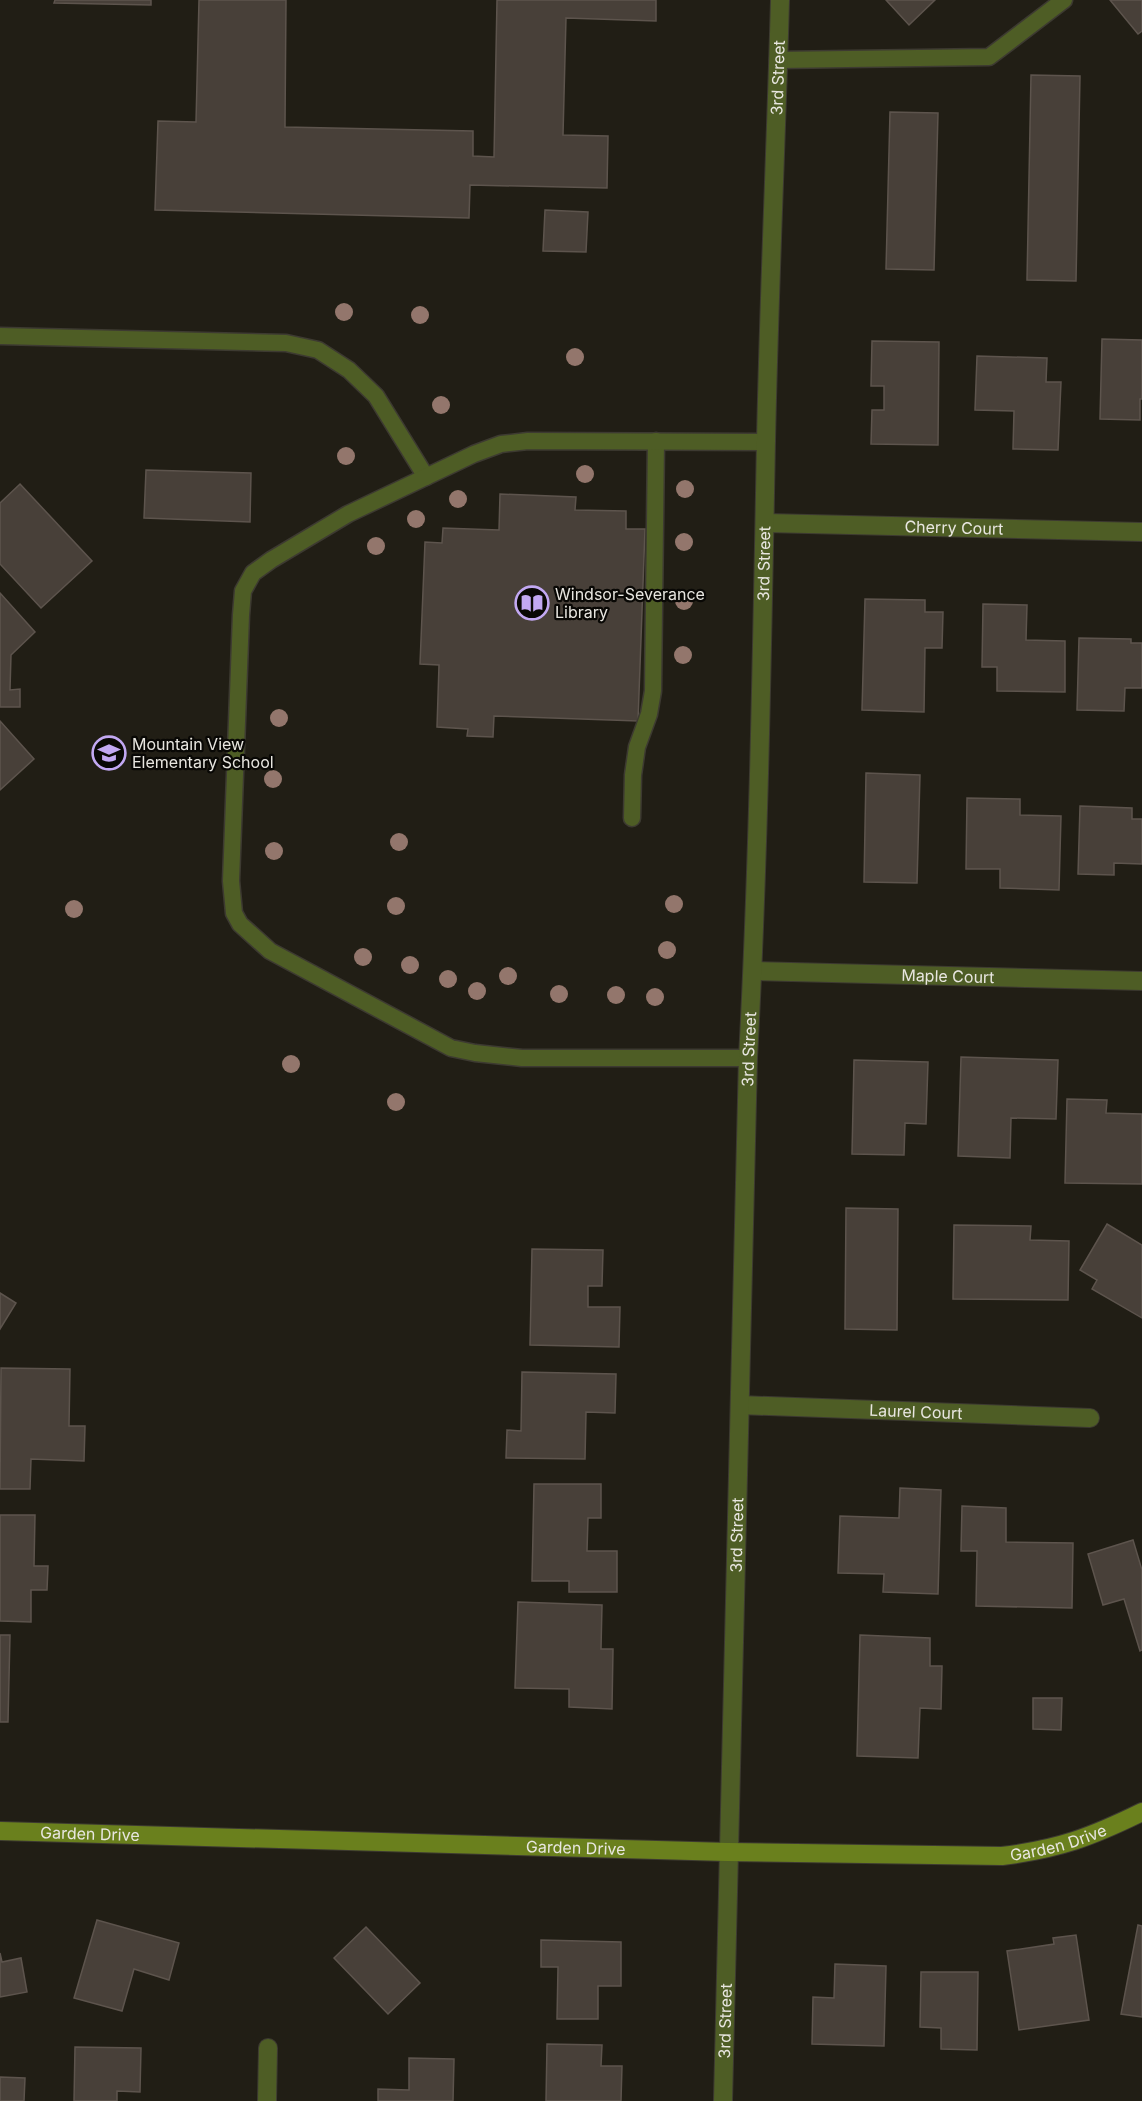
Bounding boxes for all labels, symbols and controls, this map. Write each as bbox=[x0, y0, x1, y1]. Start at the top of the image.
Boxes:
street label: 3rd Street bbox=[766, 40, 789, 116]
street label: Cherry Court bbox=[904, 516, 1004, 539]
street label: 3rd Street bbox=[753, 526, 774, 601]
place label: Windsor-Severance Library bbox=[555, 584, 705, 622]
library icon: Windsor-Severance Library bbox=[514, 585, 550, 621]
place label: Mountain View Elementary School bbox=[132, 734, 274, 772]
school or university icon: Mountain View Elementary School bbox=[91, 735, 127, 771]
street label: Maple Court bbox=[901, 965, 995, 987]
street label: 3rd Street bbox=[737, 1011, 760, 1087]
street label: Laurel Court bbox=[869, 1400, 963, 1423]
street label: 3rd Street bbox=[726, 1497, 747, 1573]
street label: Garden Drive bbox=[1009, 1820, 1109, 1865]
street label: Garden Drive bbox=[40, 1822, 140, 1845]
street label: Garden Drive bbox=[526, 1836, 626, 1859]
street label: 3rd Street bbox=[714, 1983, 736, 2059]

